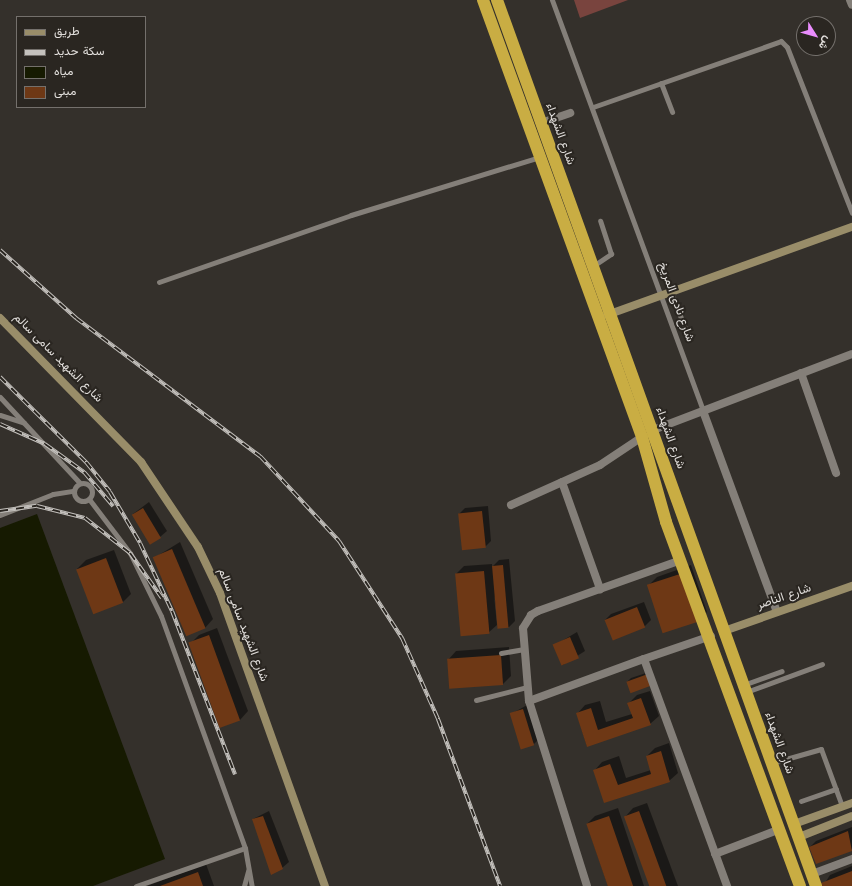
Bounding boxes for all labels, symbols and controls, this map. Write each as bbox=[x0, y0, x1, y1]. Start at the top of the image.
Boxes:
legend bbox=[16, 16, 146, 108]
north arrow bbox=[796, 16, 836, 56]
text: طريق bbox=[54, 24, 79, 38]
text: ش bbox=[816, 34, 834, 52]
text: سكة حديد bbox=[54, 44, 104, 58]
text: مياه bbox=[54, 64, 73, 78]
text: مبنى bbox=[54, 84, 76, 98]
street label: شارع الشهداء bbox=[542, 101, 578, 167]
street label: شارع نادى المريخ bbox=[655, 260, 697, 344]
street label: شارع الشهيد سامى سالم bbox=[10, 310, 106, 406]
street label: شارع الشهداء bbox=[652, 405, 688, 471]
street label: شارع الشهيد سامى سالم bbox=[215, 566, 271, 684]
street label: شارع الناصر bbox=[755, 581, 813, 613]
street label: شارع الشهداء bbox=[761, 710, 797, 776]

